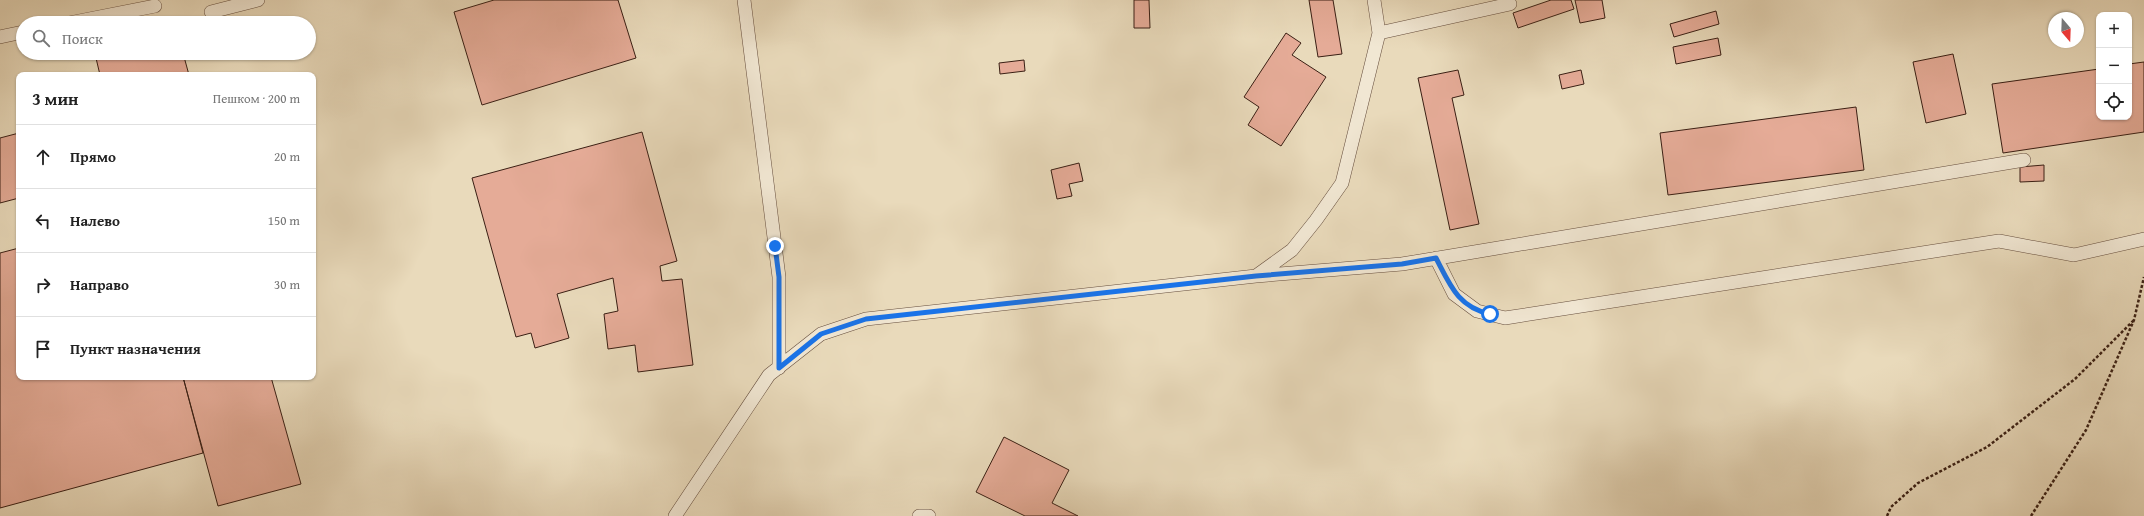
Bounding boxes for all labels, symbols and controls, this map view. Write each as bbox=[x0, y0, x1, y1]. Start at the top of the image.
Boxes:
north arrow bbox=[2048, 12, 2084, 48]
map controls bbox=[2096, 12, 2132, 120]
button: + bbox=[2096, 12, 2132, 48]
search box bbox=[16, 16, 316, 60]
icon: search bbox=[30, 27, 52, 49]
text: Поиск bbox=[62, 28, 103, 49]
button: − bbox=[2096, 48, 2132, 84]
button: locate bbox=[2096, 84, 2132, 120]
text: 3 мин bbox=[32, 86, 78, 111]
text: Пешком · 200 m bbox=[213, 89, 300, 108]
icon: ahead bbox=[32, 146, 54, 168]
text: Прямо bbox=[70, 146, 116, 167]
text: 20 m bbox=[274, 147, 300, 166]
icon: left bbox=[32, 210, 54, 232]
text: Налево bbox=[70, 210, 120, 231]
text: 150 m bbox=[268, 211, 300, 230]
route end bbox=[766, 237, 784, 255]
icon: right bbox=[32, 274, 54, 296]
text: Направо bbox=[70, 274, 129, 295]
text: 30 m bbox=[274, 275, 300, 294]
route start bbox=[1481, 305, 1499, 323]
icon: arrive bbox=[32, 338, 54, 360]
text: Пункт назначения bbox=[70, 338, 201, 359]

